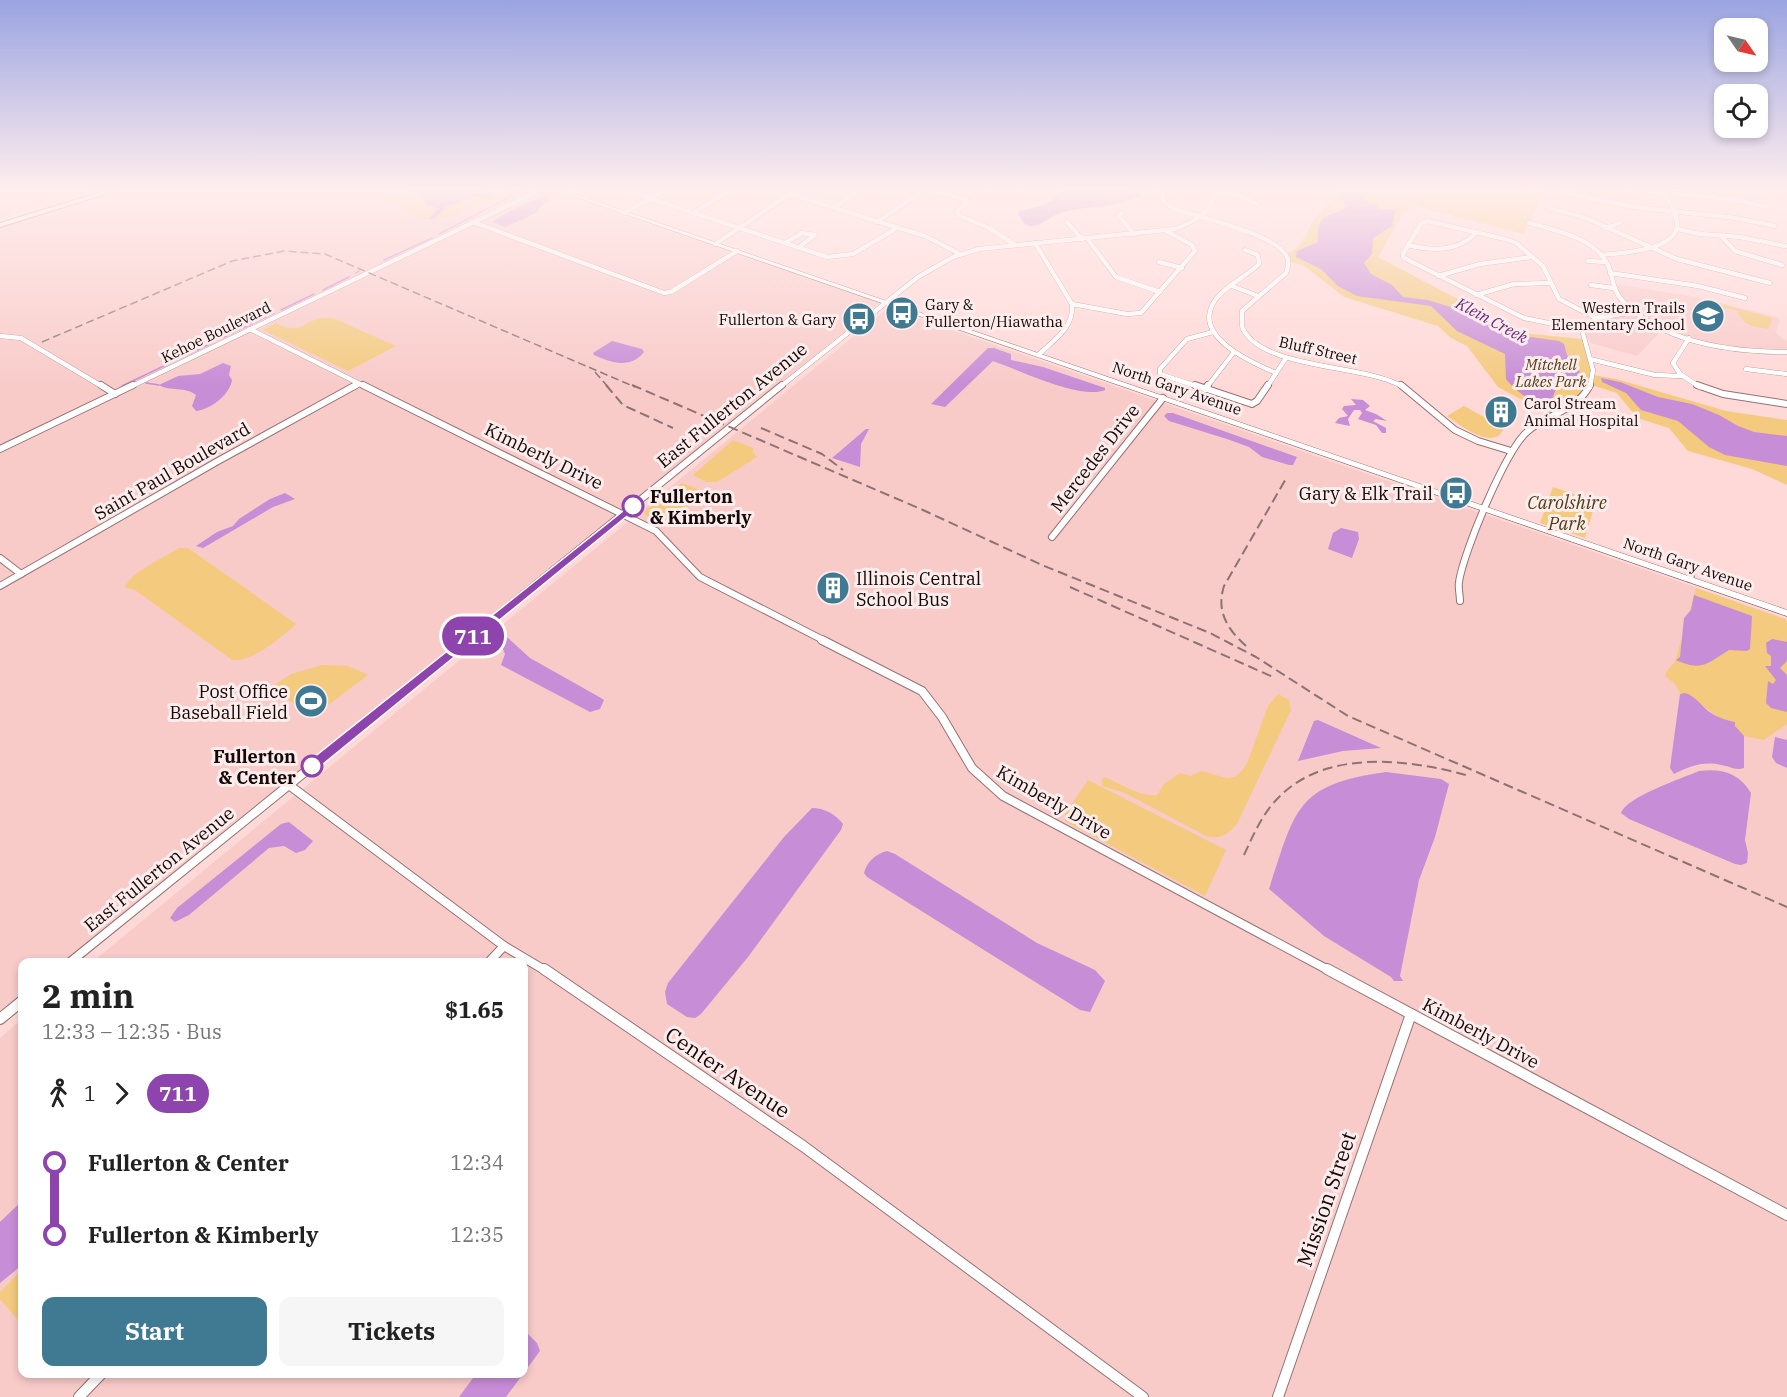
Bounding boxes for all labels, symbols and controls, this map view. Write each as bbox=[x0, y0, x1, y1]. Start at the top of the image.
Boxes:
north arrow bbox=[1714, 18, 1768, 72]
map controls bbox=[1714, 18, 1768, 138]
button: locate bbox=[1714, 84, 1768, 138]
water label: Klein Creek bbox=[1452, 292, 1532, 347]
bus stop icon: Gary & Fullerton/Hiawatha bbox=[884, 295, 920, 331]
place label: Gary & Fullerton/Hiawatha bbox=[925, 295, 1063, 331]
street label: Kehoe Boulevard bbox=[158, 297, 274, 367]
place label: Western Trails Elementary School bbox=[1551, 298, 1685, 334]
school or university icon: Western Trails Elementary School bbox=[1690, 298, 1726, 334]
bus stop icon: Fullerton & Gary bbox=[841, 301, 877, 337]
place label: Fullerton & Gary bbox=[719, 310, 836, 329]
street label: Bluff Street bbox=[1277, 332, 1359, 368]
street label: East Fullerton Avenue bbox=[652, 337, 812, 473]
park label: Mitchell Lakes Park bbox=[1515, 355, 1586, 391]
street label: North Gary Avenue bbox=[1110, 357, 1244, 419]
building icon: Carol Stream Animal Hospital bbox=[1483, 394, 1519, 430]
place label: Carol Stream Animal Hospital bbox=[1524, 394, 1639, 430]
street label: Mercedes Drive bbox=[1046, 399, 1144, 517]
street label: Saint Paul Boulevard bbox=[90, 417, 254, 525]
street label: Kimberly Drive bbox=[481, 417, 607, 495]
bus stop icon: Gary & Elk Trail bbox=[1438, 475, 1474, 511]
place label: Gary & Elk Trail bbox=[1299, 482, 1433, 505]
place label: Fullerton & Kimberly bbox=[650, 485, 752, 529]
park label: Carolshire Park bbox=[1527, 491, 1607, 535]
marker: Fullerton & Kimberly bbox=[622, 495, 644, 517]
street label: North Gary Avenue bbox=[1621, 533, 1755, 595]
place label: Illinois Central School Bus bbox=[856, 567, 981, 611]
building icon: Illinois Central School Bus bbox=[815, 570, 851, 606]
line badge: 711 bbox=[438, 616, 508, 656]
text: 711 bbox=[454, 622, 492, 650]
place label: Post Office Baseball Field bbox=[169, 680, 288, 724]
sports icon: Post Office Baseball Field bbox=[293, 683, 329, 719]
place label: Fullerton & Center bbox=[213, 745, 296, 789]
marker: Fullerton & Center bbox=[301, 755, 323, 777]
street label: Kimberly Drive bbox=[992, 760, 1116, 844]
street label: East Fullerton Avenue bbox=[79, 801, 239, 937]
text: 2 min bbox=[42, 974, 134, 1017]
street label: Kimberly Drive bbox=[1419, 993, 1543, 1073]
text: $1.65 bbox=[445, 995, 504, 1024]
text: 12:33 – 12:35 · Bus bbox=[42, 1018, 222, 1045]
street label: Center Avenue bbox=[660, 1020, 796, 1124]
icon: walk bbox=[42, 1077, 75, 1110]
icon: forward bbox=[105, 1077, 138, 1110]
text: 711 bbox=[159, 1079, 197, 1107]
text: 1 bbox=[84, 1080, 96, 1107]
street label: Mission Street bbox=[1290, 1128, 1362, 1270]
text: Fullerton & Center bbox=[88, 1148, 289, 1177]
text: 12:34 bbox=[450, 1149, 504, 1176]
text: Fullerton & Kimberly bbox=[88, 1220, 318, 1249]
text: 12:35 bbox=[450, 1221, 504, 1248]
button: Start bbox=[42, 1297, 267, 1366]
button: Tickets bbox=[279, 1297, 504, 1366]

